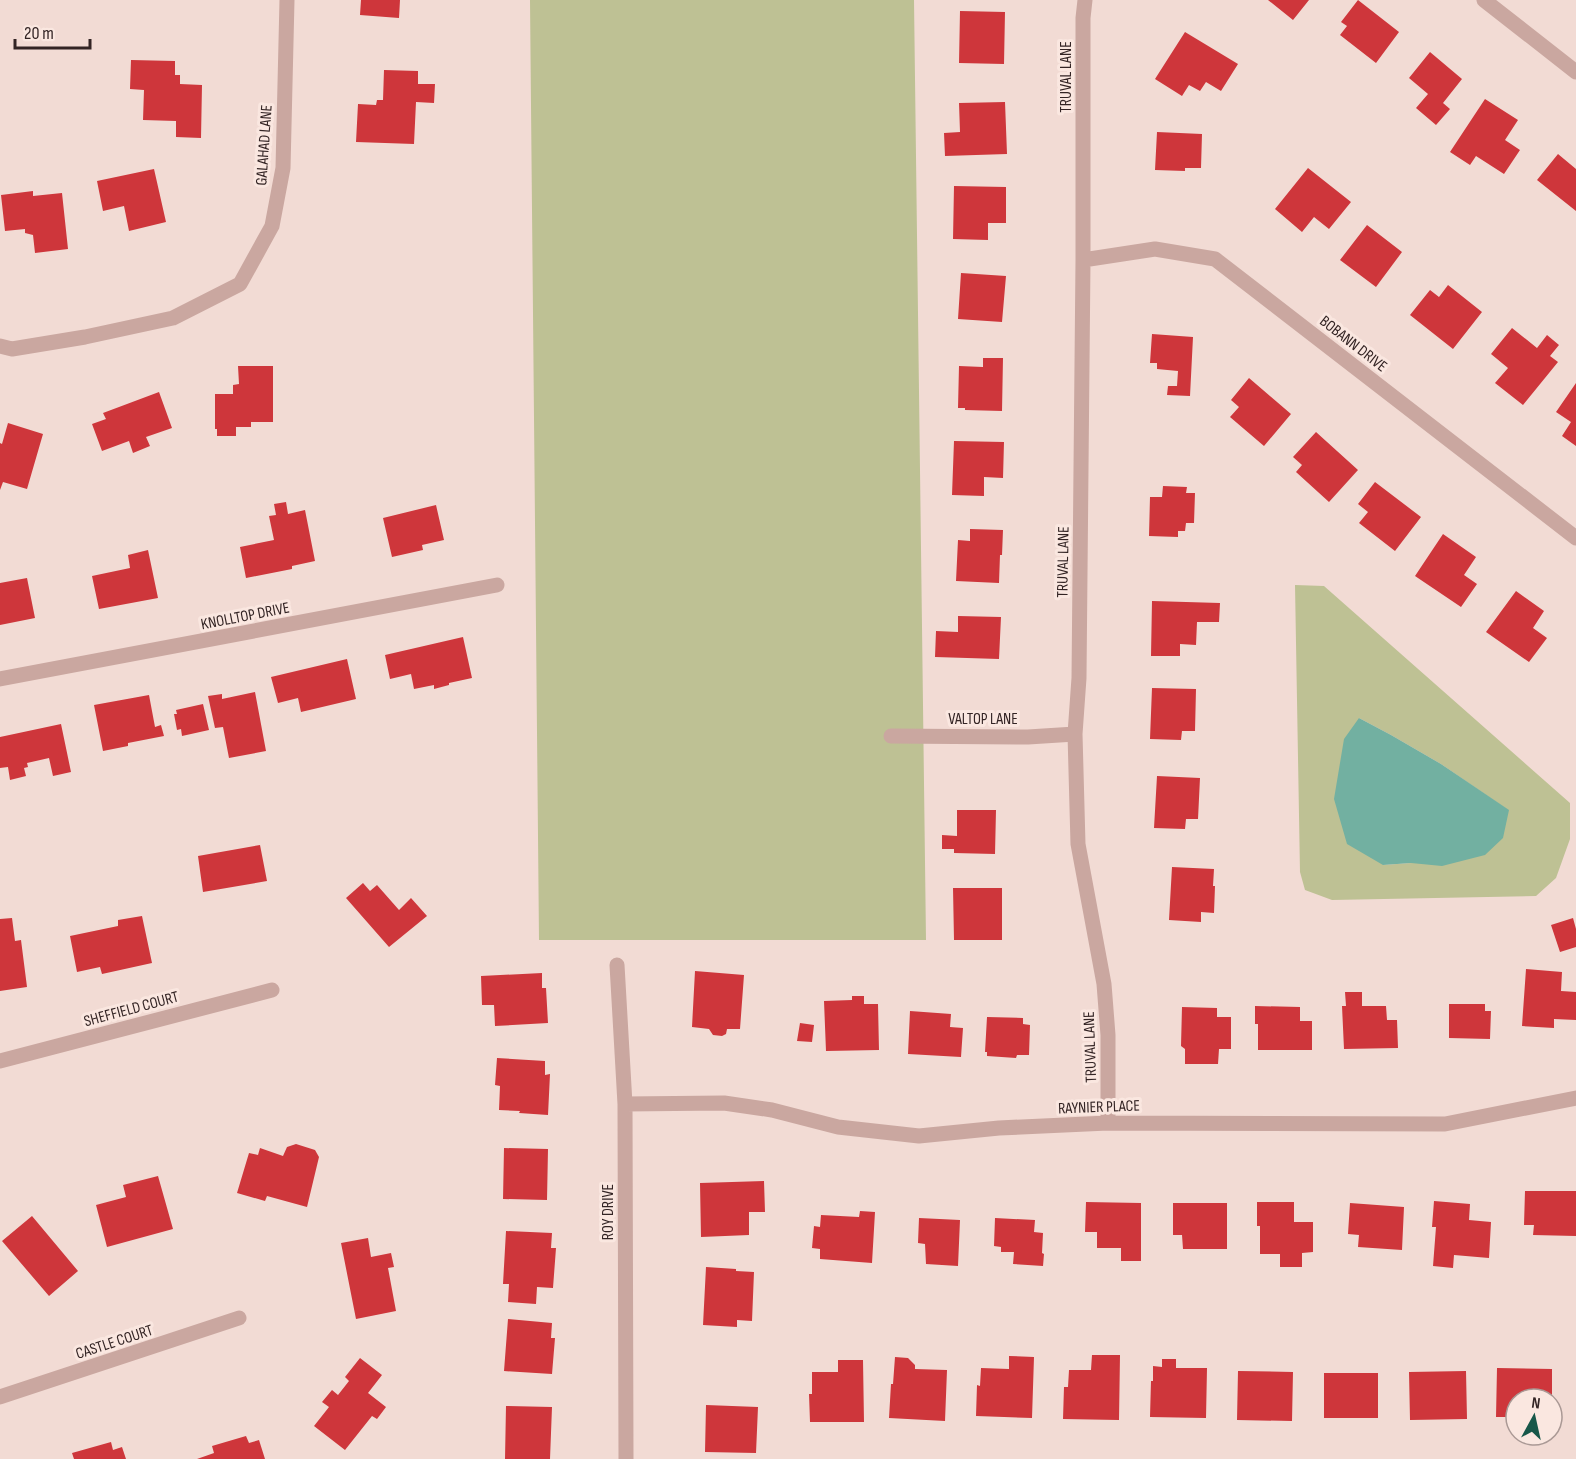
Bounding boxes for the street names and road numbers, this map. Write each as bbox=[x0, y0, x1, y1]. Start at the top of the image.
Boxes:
street label: TRUVAL LANE bbox=[1057, 41, 1076, 113]
street label: GALAHAD LANE bbox=[252, 104, 277, 186]
street label: BOBANN DRIVE bbox=[1316, 312, 1390, 376]
street label: TRUVAL LANE bbox=[1053, 526, 1074, 598]
street label: KNOLLTOP DRIVE bbox=[199, 599, 291, 634]
street label: VALTOP LANE bbox=[948, 710, 1018, 729]
street label: SHEFFIELD COURT bbox=[82, 988, 181, 1031]
street label: TRUVAL LANE bbox=[1080, 1011, 1101, 1083]
street label: RAYNIER PLACE bbox=[1058, 1097, 1140, 1118]
street label: ROY DRIVE bbox=[599, 1184, 618, 1240]
street label: CASTLE COURT bbox=[73, 1321, 156, 1364]

